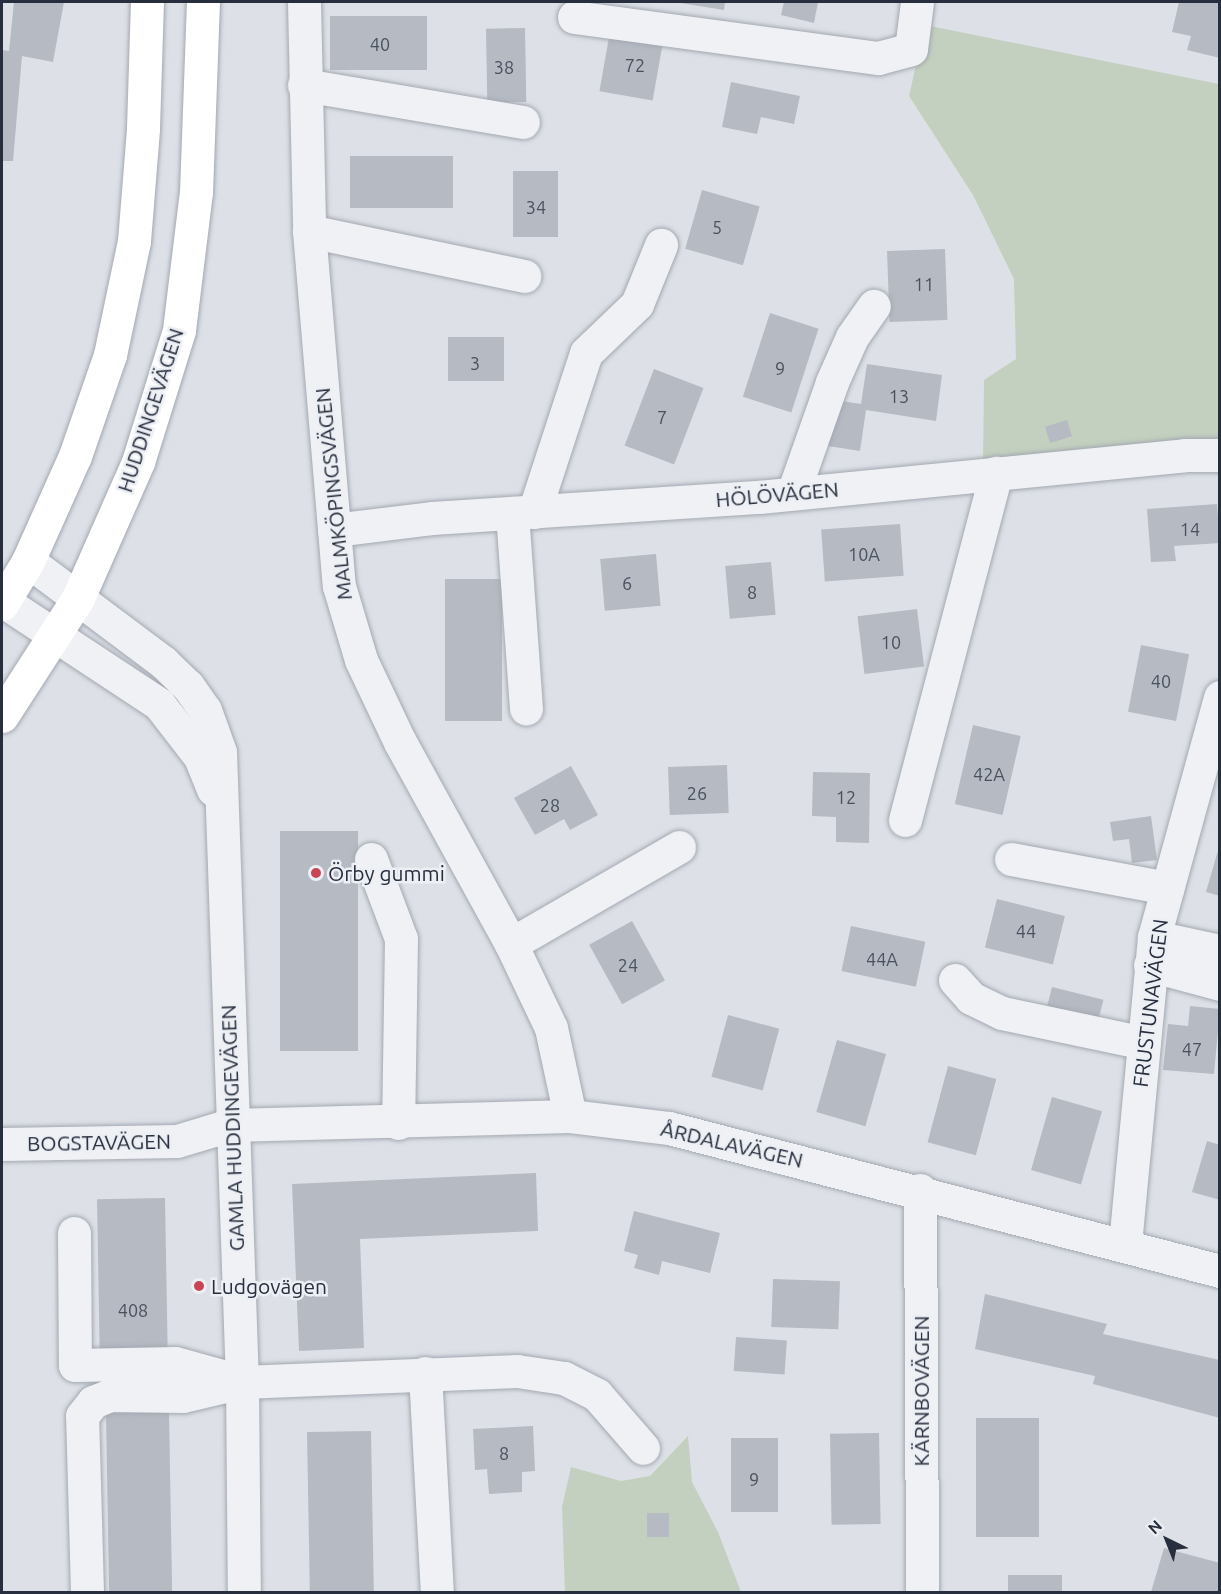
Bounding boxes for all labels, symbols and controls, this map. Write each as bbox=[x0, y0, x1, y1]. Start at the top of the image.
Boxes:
house number: 40 bbox=[370, 33, 390, 55]
house number: 72 bbox=[625, 54, 645, 76]
house number: 38 bbox=[494, 56, 514, 78]
house number: 34 bbox=[526, 196, 546, 218]
house number: 5 bbox=[712, 216, 722, 238]
house number: 11 bbox=[914, 273, 934, 295]
street label: HUDDINGEVÄGEN bbox=[112, 325, 188, 495]
house number: 3 bbox=[470, 352, 480, 374]
house number: 9 bbox=[775, 357, 785, 379]
house number: 13 bbox=[889, 385, 909, 407]
street label: MALMKÖPINGSVÄGEN bbox=[309, 386, 357, 602]
house number: 7 bbox=[657, 406, 667, 428]
street label: HÖLÖVÄGEN bbox=[714, 476, 840, 512]
house number: 14 bbox=[1180, 518, 1200, 540]
house number: 10A bbox=[848, 543, 880, 565]
house number: 6 bbox=[622, 572, 632, 594]
house number: 8 bbox=[747, 581, 757, 603]
house number: 10 bbox=[881, 631, 901, 653]
house number: 40 bbox=[1151, 670, 1171, 692]
house number: 42A bbox=[973, 763, 1005, 785]
house number: 26 bbox=[687, 782, 707, 804]
house number: 12 bbox=[836, 786, 856, 808]
house number: 28 bbox=[540, 794, 560, 816]
place label: Örby gummi bbox=[328, 860, 445, 886]
marker: Örby gummi bbox=[309, 866, 323, 880]
street label: FRUSTUNAVÄGEN bbox=[1127, 917, 1173, 1089]
house number: 44 bbox=[1016, 920, 1036, 942]
house number: 44A bbox=[866, 948, 898, 970]
house number: 24 bbox=[618, 954, 638, 976]
street label: GAMLA HUDDINGEVÄGEN bbox=[215, 1004, 249, 1252]
house number: 47 bbox=[1182, 1038, 1202, 1060]
street label: ÅRDALAVÄGEN bbox=[658, 1115, 806, 1173]
street label: BOGSTAVÄGEN bbox=[27, 1128, 171, 1156]
place label: Ludgovägen bbox=[211, 1273, 327, 1299]
marker: Ludgovägen bbox=[192, 1279, 206, 1293]
house number: 408 bbox=[118, 1299, 148, 1321]
street label: KÄRNBOVÄGEN bbox=[908, 1315, 934, 1467]
house number: 8 bbox=[499, 1442, 509, 1464]
house number: 9 bbox=[749, 1468, 759, 1490]
north arrow bbox=[1137, 1510, 1197, 1570]
text: N bbox=[1144, 1516, 1165, 1537]

